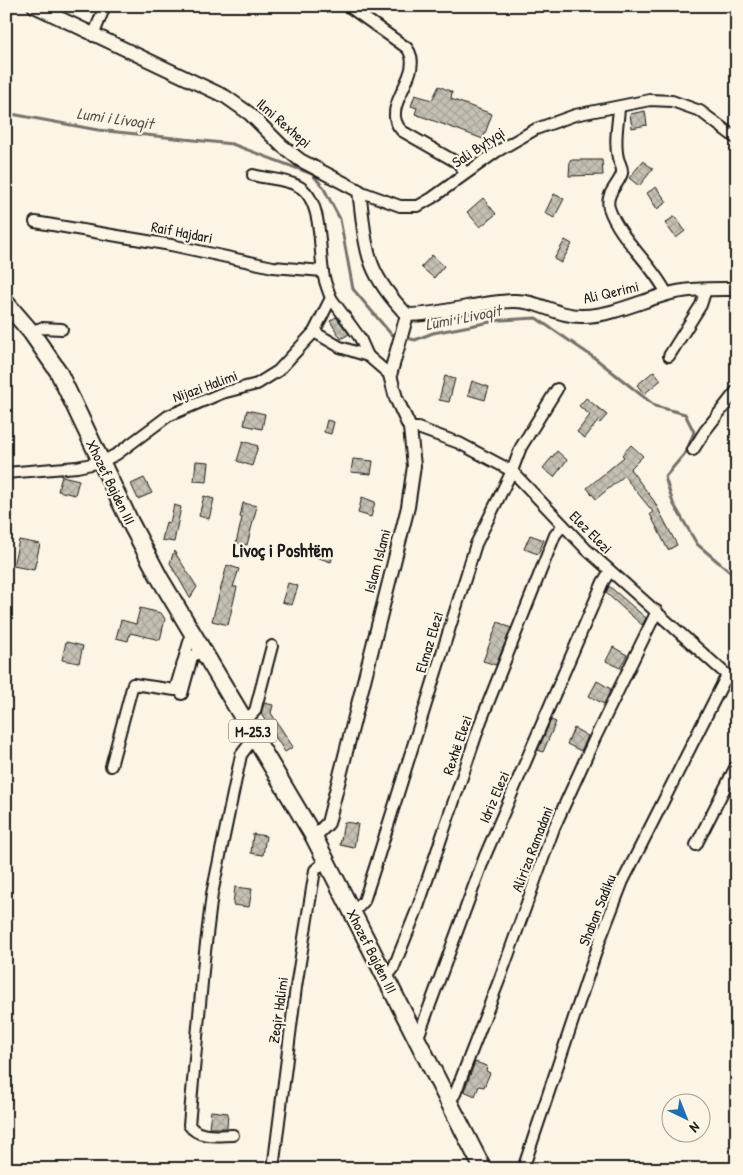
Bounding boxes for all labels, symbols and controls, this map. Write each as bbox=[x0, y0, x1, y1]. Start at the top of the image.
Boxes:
street label: Ilmi Rexhepi bbox=[252, 93, 316, 153]
water label: Lumi i Livoqit bbox=[76, 102, 157, 135]
street label: Sali Bytyqi bbox=[448, 122, 508, 172]
street label: Raif Hajdari bbox=[149, 216, 215, 248]
street label: Ali Qerimi bbox=[581, 275, 641, 309]
water label: Lumi i Livoqit bbox=[423, 298, 505, 335]
street label: Nijazi Halimi bbox=[170, 365, 240, 407]
street label: Xhozef Bajden III bbox=[81, 436, 141, 528]
street label: Elez Elezi bbox=[565, 506, 617, 558]
street label: Islam Islami bbox=[358, 527, 396, 595]
district label: Livoç i Poshtëm bbox=[233, 538, 333, 563]
street label: Elmaz Elezi bbox=[410, 609, 448, 675]
street label: Rexhë Elezi bbox=[437, 712, 477, 778]
road number: M-25.3 bbox=[229, 719, 277, 742]
street label: Idriz Elezi bbox=[474, 768, 514, 826]
street label: Aliriza Ramadani bbox=[506, 803, 558, 895]
street label: Shaban Sadiku bbox=[573, 871, 621, 949]
street label: Xhozef Bajden III bbox=[342, 905, 402, 997]
street label: Zeqir Halimi bbox=[263, 975, 293, 1045]
north arrow bbox=[660, 1092, 710, 1142]
text: N bbox=[686, 1118, 704, 1138]

